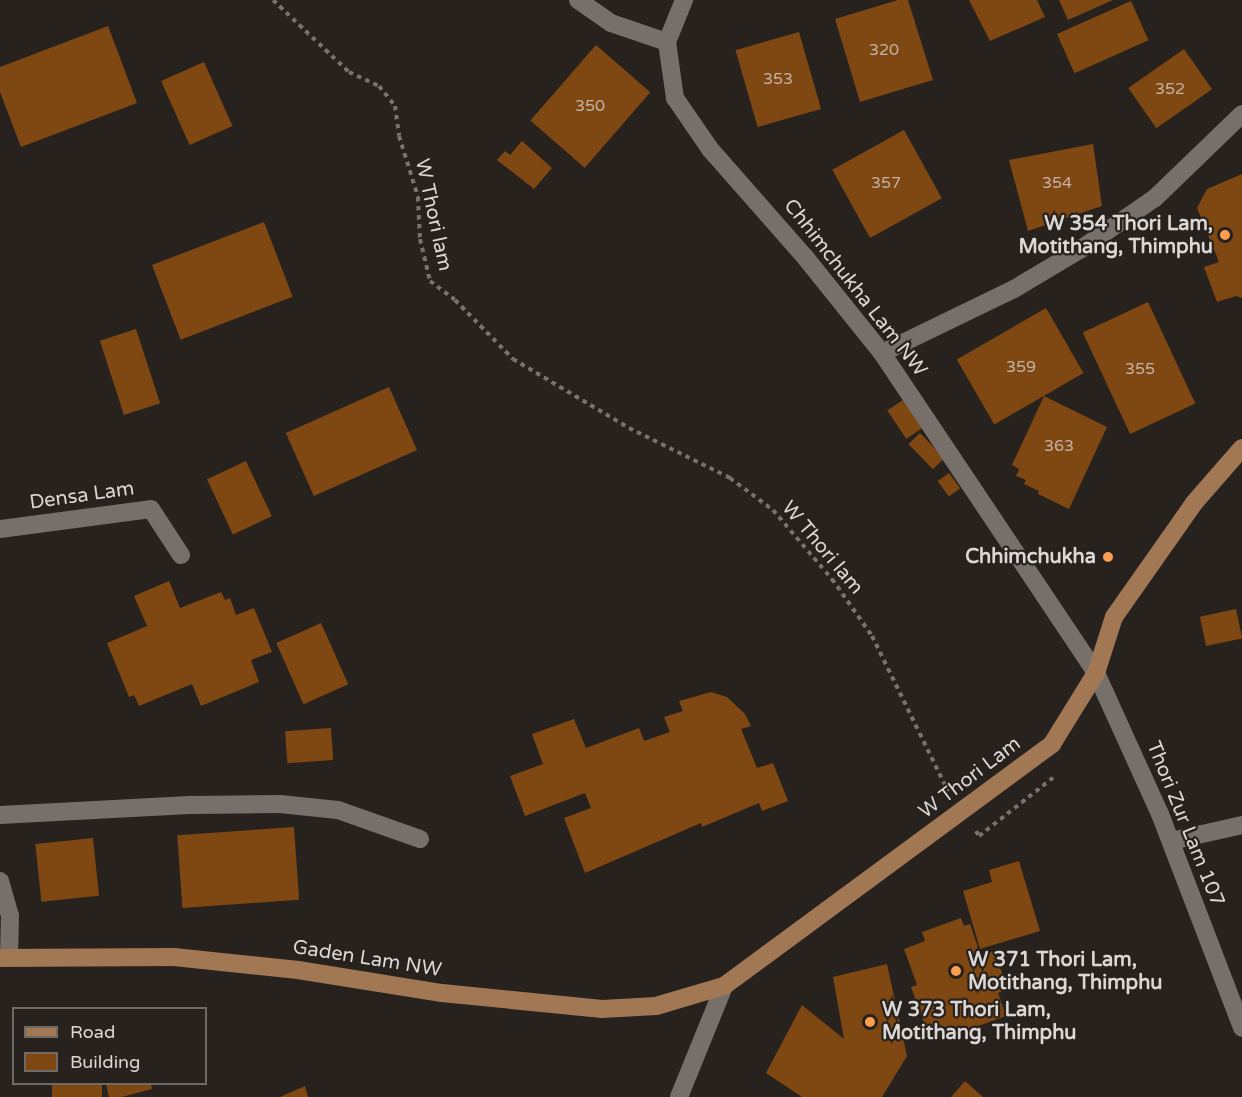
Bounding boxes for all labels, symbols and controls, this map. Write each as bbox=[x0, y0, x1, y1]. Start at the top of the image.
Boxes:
house number: 320 bbox=[869, 40, 899, 60]
house number: 353 bbox=[763, 69, 793, 89]
house number: 352 bbox=[1155, 79, 1185, 99]
house number: 350 bbox=[575, 96, 605, 116]
street label: W Thori lam bbox=[409, 157, 457, 273]
house number: 357 bbox=[871, 173, 901, 193]
house number: 354 bbox=[1042, 173, 1072, 193]
street label: Chhimchukha Lam NW bbox=[778, 194, 932, 382]
place label: W 354 Thori Lam, Motithang, Thimphu bbox=[1019, 212, 1213, 259]
marker: W 354 Thori Lam, Motithang, Thimphu bbox=[1218, 228, 1232, 242]
house number: 359 bbox=[1006, 357, 1036, 377]
house number: 355 bbox=[1125, 359, 1155, 379]
house number: 363 bbox=[1044, 436, 1074, 456]
street label: Densa Lam bbox=[28, 477, 136, 515]
street label: W Thori lam bbox=[776, 497, 868, 599]
place label: Chhimchukha bbox=[965, 545, 1096, 569]
marker: Chhimchukha bbox=[1101, 550, 1115, 564]
street label: W Thori Lam bbox=[915, 732, 1025, 824]
street label: Thori Zur Lam 107 bbox=[1141, 738, 1229, 910]
street label: Gaden Lam NW bbox=[291, 935, 443, 983]
place label: W 371 Thori Lam, Motithang, Thimphu bbox=[968, 948, 1162, 995]
marker: W 371 Thori Lam, Motithang, Thimphu bbox=[949, 964, 963, 978]
place label: W 373 Thori Lam, Motithang, Thimphu bbox=[882, 999, 1076, 1046]
legend bbox=[12, 1007, 207, 1085]
marker: W 373 Thori Lam, Motithang, Thimphu bbox=[863, 1015, 877, 1029]
text: Road bbox=[70, 1021, 115, 1043]
text: Building bbox=[70, 1051, 140, 1073]

